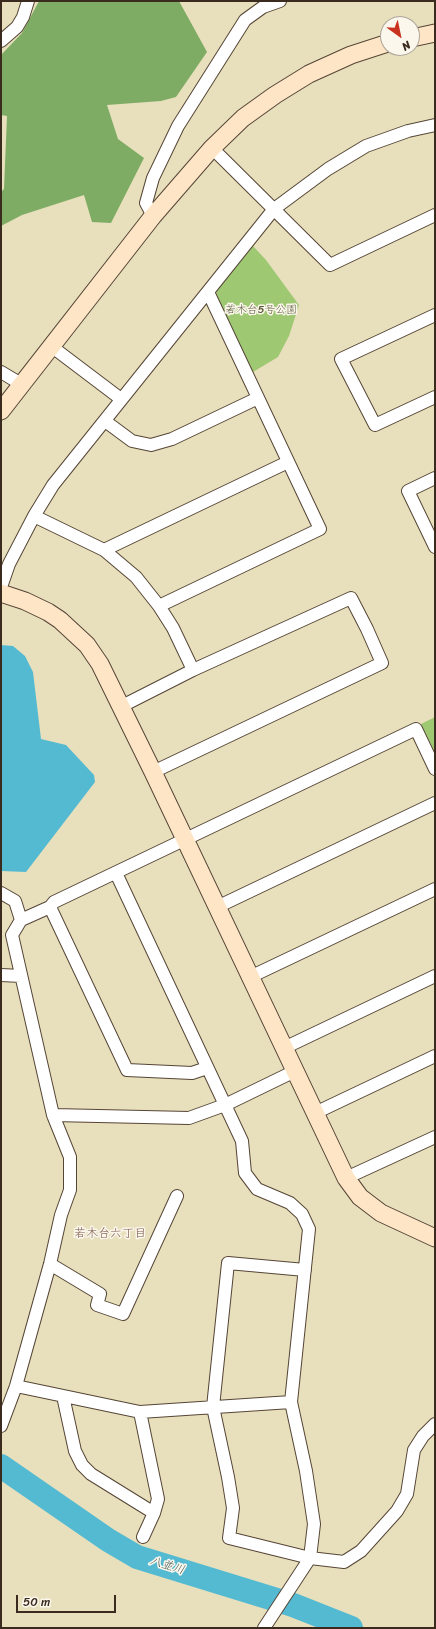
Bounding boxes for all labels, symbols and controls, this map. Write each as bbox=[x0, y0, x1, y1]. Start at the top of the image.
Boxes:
north arrow bbox=[380, 16, 420, 56]
text: N bbox=[398, 36, 415, 56]
park label: 若木台5号公園 bbox=[225, 303, 297, 317]
district label: 若木台六丁目 bbox=[74, 1227, 146, 1241]
water label: 八並川 bbox=[148, 1554, 186, 1578]
scale bar bbox=[18, 1587, 118, 1613]
text: 50 m bbox=[23, 1591, 50, 1613]

